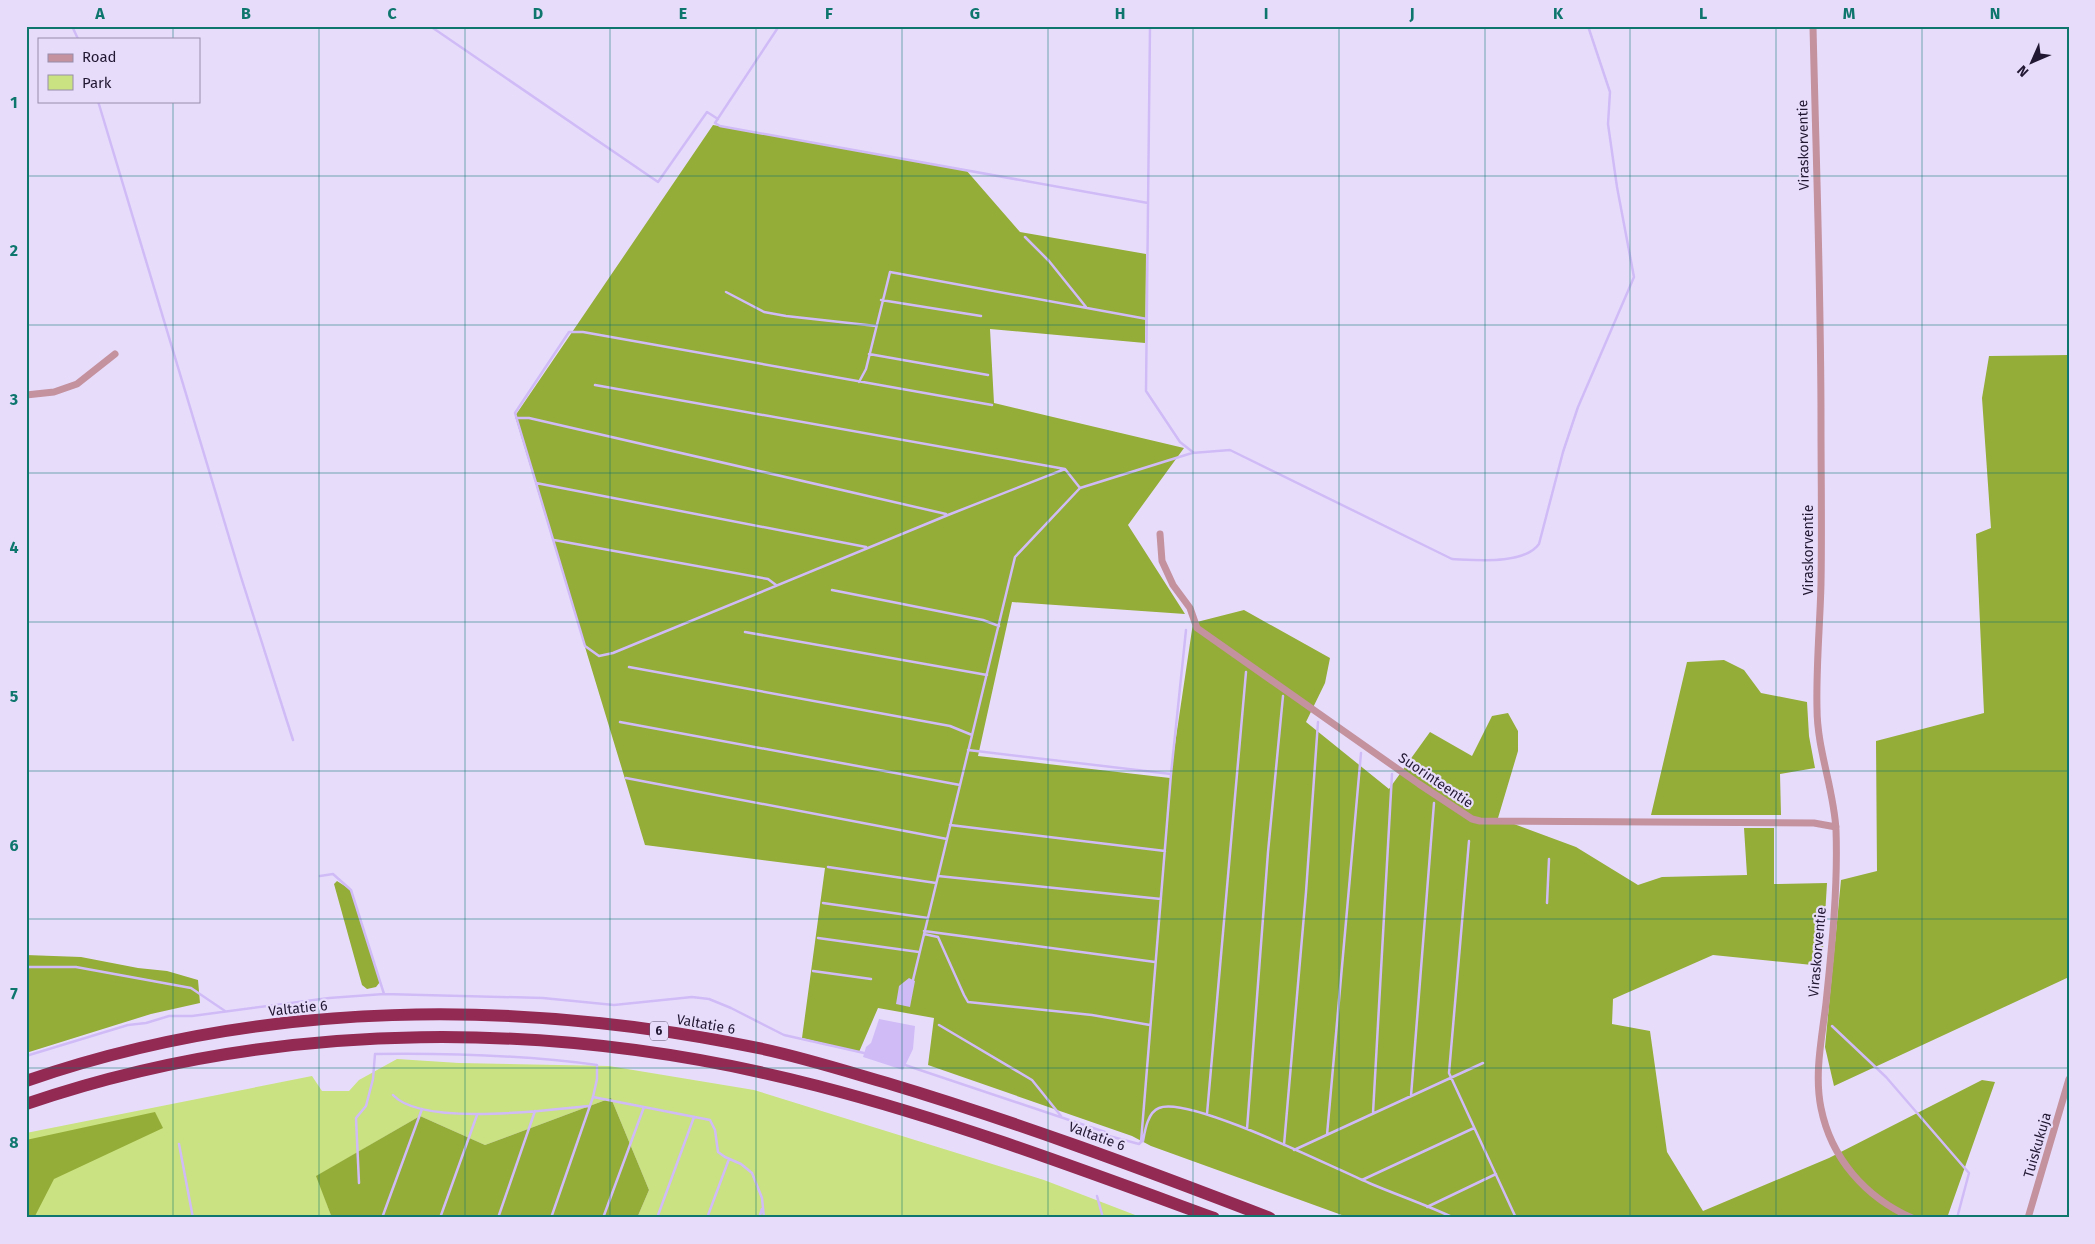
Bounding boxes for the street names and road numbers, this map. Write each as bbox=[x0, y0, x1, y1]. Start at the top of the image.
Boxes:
street label: Viraskorventie bbox=[1794, 100, 1813, 190]
street label: Viraskorventie bbox=[1800, 505, 1817, 595]
street label: Suorinteentie bbox=[1395, 749, 1476, 812]
street label: Viraskorventie bbox=[1805, 906, 1830, 998]
street label: Valtatie 6 bbox=[268, 997, 328, 1020]
street label: Valtatie 6 bbox=[675, 1011, 737, 1038]
road number: 6 bbox=[650, 1021, 668, 1040]
street label: Tuiskukuja bbox=[2020, 1110, 2055, 1180]
street label: Valtatie 6 bbox=[1066, 1118, 1128, 1155]

